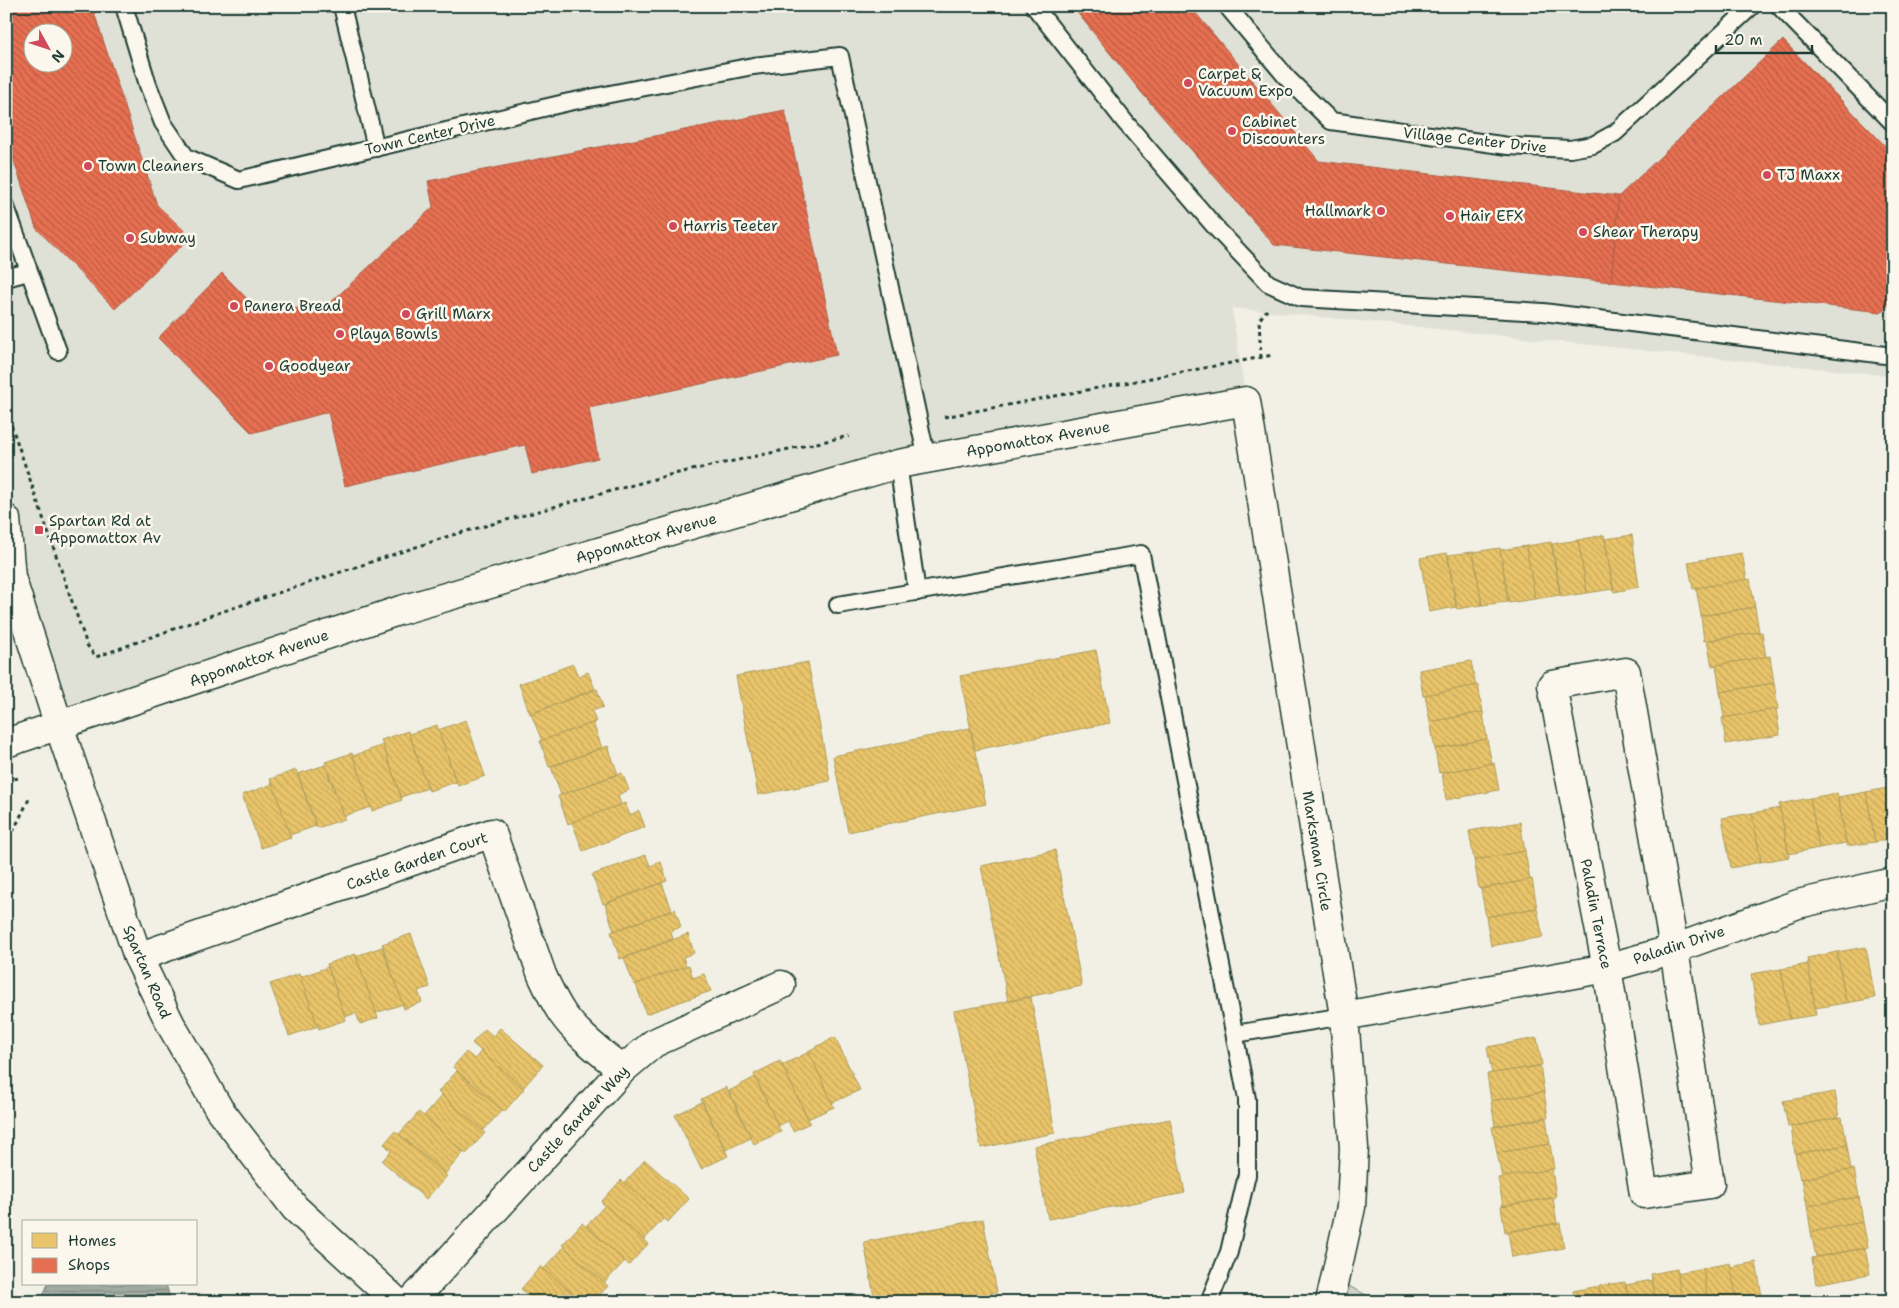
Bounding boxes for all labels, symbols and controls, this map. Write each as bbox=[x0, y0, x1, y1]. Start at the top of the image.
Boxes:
north arrow bbox=[22, 22, 72, 72]
scale bar bbox=[1716, 22, 1813, 54]
text: 20 m bbox=[1724, 30, 1763, 50]
text: N bbox=[47, 46, 68, 66]
place label: Carpet & Vacuum Expo bbox=[1198, 64, 1293, 101]
marker: Carpet & Vacuum Expo bbox=[1182, 77, 1194, 89]
street label: Town Center Drive bbox=[363, 110, 497, 160]
place label: Cabinet Discounters bbox=[1242, 112, 1325, 149]
street label: Village Center Drive bbox=[1402, 122, 1548, 158]
marker: Cabinet Discounters bbox=[1226, 125, 1238, 137]
place label: Town Cleaners bbox=[98, 156, 204, 176]
marker: Town Cleaners bbox=[82, 160, 94, 172]
place label: TJ Maxx bbox=[1777, 165, 1840, 185]
marker: TJ Maxx bbox=[1761, 169, 1773, 181]
place label: Hallmark bbox=[1305, 201, 1371, 221]
marker: Hallmark bbox=[1375, 205, 1387, 217]
place label: Hair EFX bbox=[1460, 206, 1524, 226]
marker: Hair EFX bbox=[1444, 210, 1456, 222]
place label: Harris Teeter bbox=[683, 216, 778, 236]
marker: Harris Teeter bbox=[667, 220, 679, 232]
place label: Shear Therapy bbox=[1593, 222, 1699, 242]
marker: Shear Therapy bbox=[1577, 226, 1589, 238]
place label: Subway bbox=[140, 228, 196, 248]
marker: Subway bbox=[124, 232, 136, 244]
place label: Panera Bread bbox=[244, 296, 342, 316]
marker: Panera Bread bbox=[228, 300, 240, 312]
place label: Grill Marx bbox=[416, 304, 491, 324]
marker: Grill Marx bbox=[400, 308, 412, 320]
place label: Playa Bowls bbox=[350, 324, 438, 344]
marker: Playa Bowls bbox=[334, 328, 346, 340]
place label: Goodyear bbox=[279, 356, 351, 376]
marker: Goodyear bbox=[263, 360, 275, 372]
street label: Appomattox Avenue bbox=[964, 416, 1112, 462]
street label: Appomattox Avenue bbox=[573, 508, 719, 568]
place label: Spartan Rd at Appomattox Av bbox=[49, 511, 161, 548]
marker: Spartan Rd at Appomattox Av bbox=[33, 524, 45, 536]
street label: Appomattox Avenue bbox=[187, 625, 331, 691]
street label: Marksman Circle bbox=[1298, 789, 1336, 913]
street label: Castle Garden Court bbox=[344, 827, 490, 895]
street label: Paladin Terrace bbox=[1575, 857, 1617, 971]
street label: Paladin Drive bbox=[1631, 921, 1727, 969]
street label: Spartan Road bbox=[118, 922, 176, 1022]
street label: Castle Garden Way bbox=[523, 1061, 633, 1177]
legend bbox=[22, 1220, 198, 1286]
text: Homes bbox=[68, 1231, 116, 1251]
text: Shops bbox=[68, 1255, 110, 1275]

